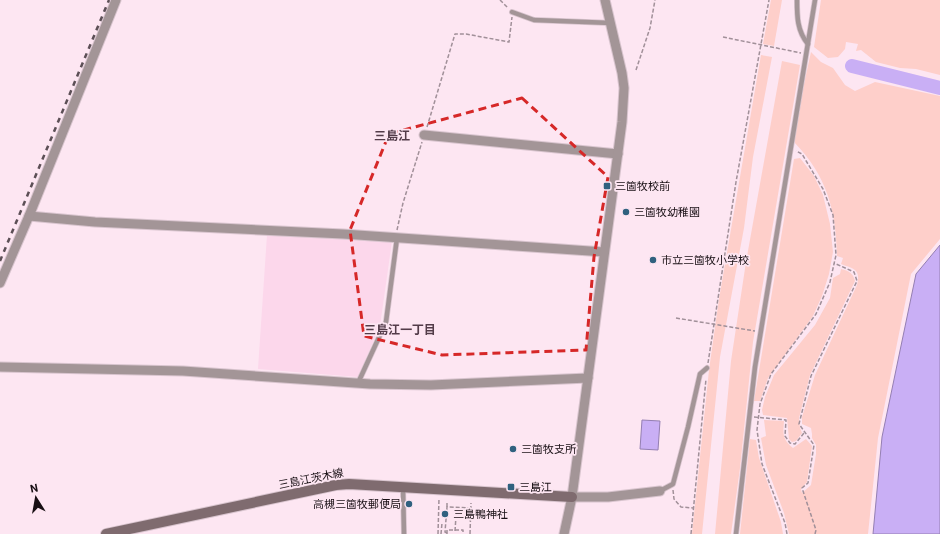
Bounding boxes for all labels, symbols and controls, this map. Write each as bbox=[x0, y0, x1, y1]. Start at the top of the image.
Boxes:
district label: 三島江 bbox=[374, 129, 410, 143]
place label: 三箇牧校前 bbox=[615, 180, 670, 193]
marker: 三箇牧校前 bbox=[602, 181, 612, 191]
place label: 三箇牧幼稚園 bbox=[634, 206, 700, 219]
marker: 三箇牧幼稚園 bbox=[621, 207, 631, 217]
place label: 市立三箇牧小学校 bbox=[661, 254, 749, 267]
marker: 市立三箇牧小学校 bbox=[648, 255, 658, 265]
district label: 三島江一丁目 bbox=[364, 323, 436, 337]
place label: 三箇牧支所 bbox=[521, 443, 577, 456]
marker: 三箇牧支所 bbox=[508, 444, 518, 454]
street label: 三島江茨木線 bbox=[277, 466, 345, 492]
north arrow bbox=[16, 478, 56, 518]
place label: 三島江 bbox=[519, 481, 552, 494]
text: N bbox=[29, 482, 39, 496]
marker: 三島江 bbox=[506, 482, 516, 492]
place label: 高槻三箇牧郵便局 bbox=[313, 498, 401, 511]
marker: 高槻三箇牧郵便局 bbox=[404, 499, 414, 509]
place label: 三島鴨神社 bbox=[453, 508, 508, 521]
marker: 三島鴨神社 bbox=[440, 509, 450, 519]

